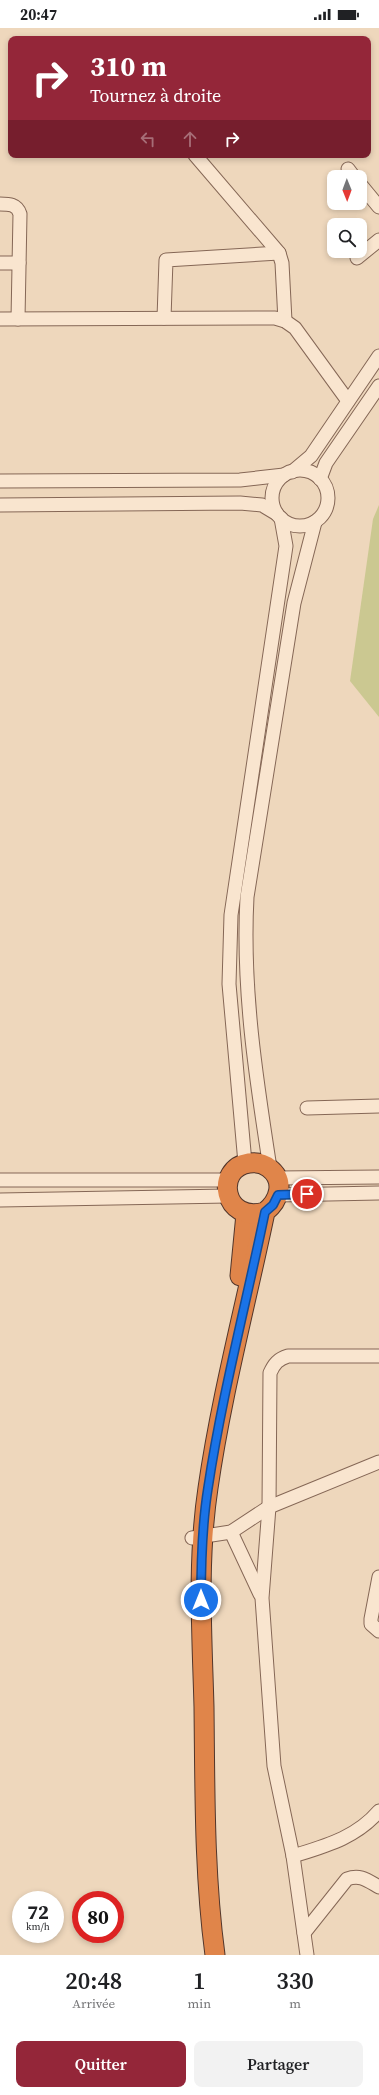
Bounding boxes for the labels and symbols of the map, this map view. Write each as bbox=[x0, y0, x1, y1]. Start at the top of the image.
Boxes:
north arrow bbox=[327, 170, 367, 210]
pin bbox=[290, 1177, 324, 1211]
position arrow bbox=[180, 1579, 222, 1621]
speed limit sign: 80 bbox=[72, 1891, 124, 1943]

